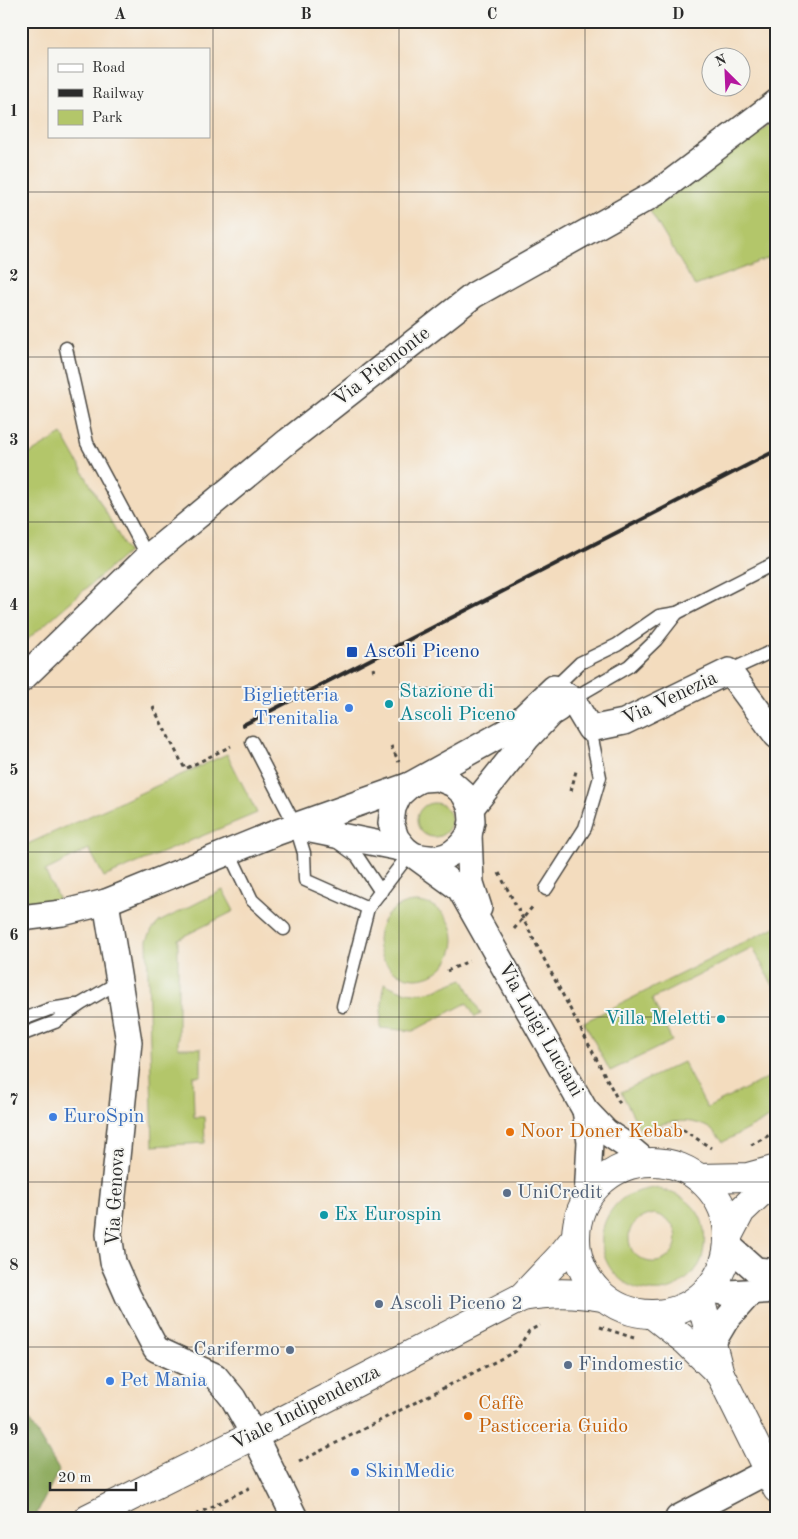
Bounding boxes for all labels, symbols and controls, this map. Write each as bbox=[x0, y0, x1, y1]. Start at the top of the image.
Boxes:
text: A bbox=[114, 7, 126, 23]
text: B bbox=[300, 7, 312, 23]
text: C bbox=[487, 7, 497, 23]
text: D bbox=[672, 7, 684, 23]
legend bbox=[48, 48, 210, 138]
north arrow bbox=[700, 48, 750, 98]
text: N bbox=[713, 52, 729, 70]
text: Road bbox=[92, 61, 126, 76]
text: Railway bbox=[92, 87, 145, 102]
text: 1 bbox=[9, 104, 19, 120]
text: Park bbox=[92, 111, 123, 126]
text: 2 bbox=[9, 269, 19, 285]
street label: Via Piemonte bbox=[330, 323, 434, 411]
text: 3 bbox=[9, 433, 19, 449]
text: 4 bbox=[9, 598, 19, 614]
place label: Ascoli Piceno bbox=[363, 642, 480, 662]
marker: Ascoli Piceno bbox=[345, 645, 359, 659]
street label: Via Venezia bbox=[619, 668, 721, 730]
place label: Stazione di Ascoli Piceno bbox=[399, 682, 516, 725]
place label: Biglietteria Trenitalia bbox=[242, 686, 339, 729]
marker: Stazione di Ascoli Piceno bbox=[383, 698, 395, 710]
marker: Biglietteria Trenitalia bbox=[343, 702, 355, 714]
text: 5 bbox=[9, 763, 19, 779]
text: 6 bbox=[9, 928, 19, 944]
street label: Via Luigi Luciani bbox=[494, 960, 586, 1100]
place label: Villa Meletti bbox=[605, 1009, 711, 1029]
marker: Villa Meletti bbox=[715, 1013, 727, 1025]
text: 7 bbox=[9, 1093, 19, 1109]
place label: EuroSpin bbox=[63, 1107, 145, 1127]
marker: EuroSpin bbox=[47, 1111, 59, 1123]
place label: Noor Doner Kebab bbox=[520, 1122, 683, 1142]
marker: Noor Doner Kebab bbox=[504, 1126, 516, 1138]
street label: Via Genova bbox=[103, 1147, 129, 1247]
place label: UniCredit bbox=[517, 1183, 602, 1203]
marker: UniCredit bbox=[501, 1187, 513, 1199]
place label: Ex Eurospin bbox=[334, 1205, 442, 1225]
marker: Ex Eurospin bbox=[318, 1209, 330, 1221]
text: 8 bbox=[9, 1258, 19, 1274]
place label: Ascoli Piceno 2 bbox=[389, 1294, 523, 1314]
marker: Ascoli Piceno 2 bbox=[373, 1298, 385, 1310]
place label: Carifermo bbox=[193, 1340, 280, 1360]
marker: Carifermo bbox=[284, 1344, 296, 1356]
place label: Findomestic bbox=[578, 1355, 683, 1375]
marker: Findomestic bbox=[562, 1359, 574, 1371]
street label: Viale Indipendenza bbox=[228, 1362, 384, 1454]
place label: Pet Mania bbox=[120, 1371, 207, 1391]
marker: Pet Mania bbox=[104, 1375, 116, 1387]
place label: Caffè Pasticceria Guido bbox=[478, 1394, 628, 1437]
marker: Caffè Pasticceria Guido bbox=[462, 1410, 474, 1422]
text: 9 bbox=[9, 1423, 19, 1439]
scale bar bbox=[50, 1459, 136, 1491]
place label: SkinMedic bbox=[365, 1462, 455, 1482]
marker: SkinMedic bbox=[349, 1466, 361, 1478]
text: 20 m bbox=[58, 1471, 92, 1486]

